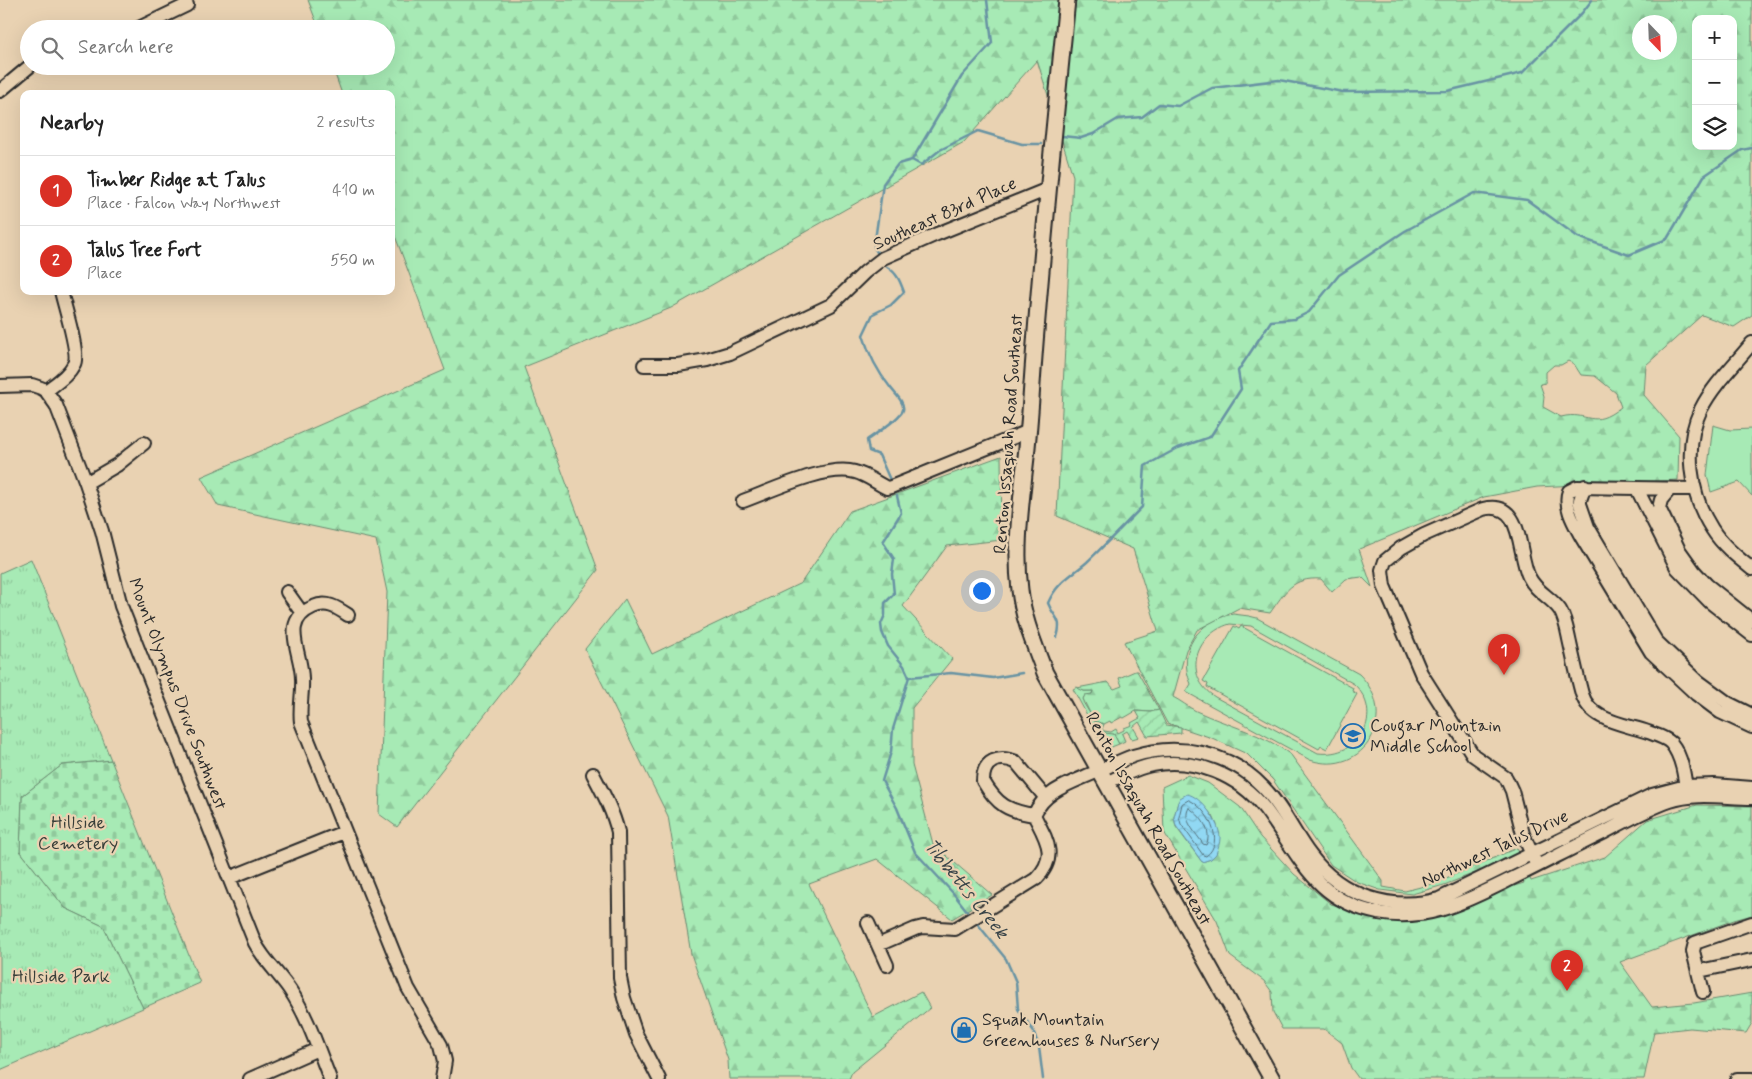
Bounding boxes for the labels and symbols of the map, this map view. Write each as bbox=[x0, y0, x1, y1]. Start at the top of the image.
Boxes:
north arrow bbox=[1632, 15, 1677, 60]
street label: Southeast 83rd Place bbox=[869, 172, 1021, 256]
street label: Renton Issaquah Road Southeast bbox=[989, 313, 1029, 555]
street label: Mount Olympus Drive Southwest bbox=[122, 575, 233, 814]
your location bbox=[969, 578, 995, 604]
pin: 1 bbox=[1488, 634, 1520, 675]
street label: Renton Issaquah Road Southeast bbox=[1079, 708, 1217, 930]
place label: Cougar Mountain Middle School bbox=[1370, 714, 1501, 759]
school or university icon: Cougar Mountain Middle School bbox=[1340, 723, 1366, 749]
street label: Northwest Talus Drive bbox=[1417, 804, 1573, 894]
park label: Hillside Cemetery bbox=[38, 811, 118, 856]
water label: Tibbetts Creek bbox=[918, 834, 1015, 945]
pin: 2 bbox=[1551, 950, 1583, 991]
park label: Hillside Park bbox=[12, 965, 110, 989]
place label: Squak Mountain Greenhouses & Nursery bbox=[982, 1008, 1160, 1053]
shop icon: Squak Mountain Greenhouses & Nursery bbox=[951, 1017, 977, 1043]

